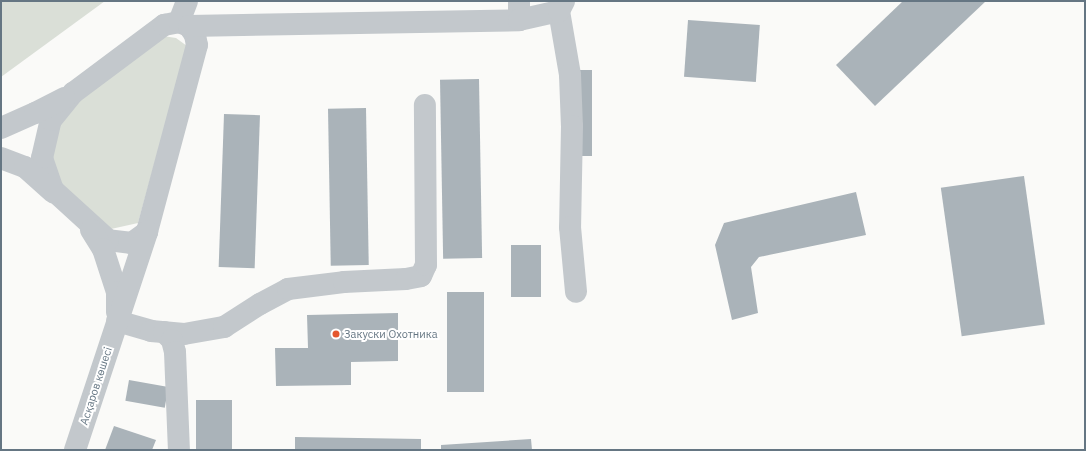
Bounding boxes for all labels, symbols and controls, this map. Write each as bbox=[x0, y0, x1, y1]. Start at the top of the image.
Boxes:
place label: Закуски Охотника bbox=[344, 327, 438, 341]
marker: Закуски Охотника bbox=[331, 329, 341, 339]
street label: Асқаров көшесі bbox=[77, 345, 115, 427]

